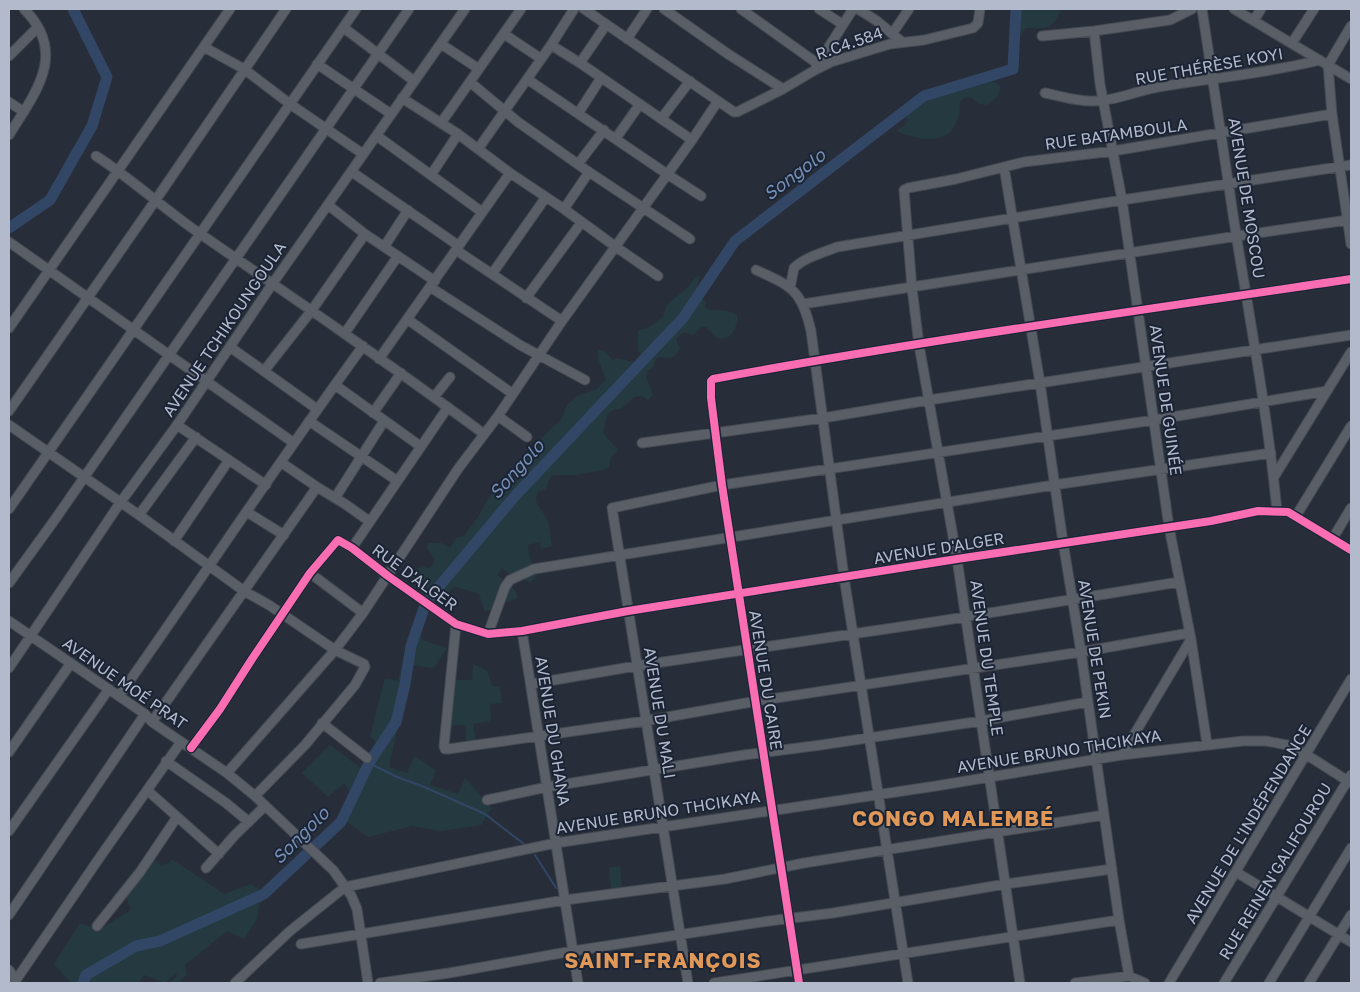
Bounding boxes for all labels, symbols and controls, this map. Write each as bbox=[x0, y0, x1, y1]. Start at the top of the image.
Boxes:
street label: R.C4.584 bbox=[813, 22, 885, 64]
street label: RUE THÉRÈSE KOYI bbox=[1133, 43, 1285, 89]
street label: RUE BATAMBOULA bbox=[1044, 114, 1189, 154]
street label: AVENUE DE MOSCOU bbox=[1224, 116, 1270, 280]
water label: Songolo bbox=[759, 143, 830, 204]
street label: AVENUE TCHIKOUNGOULA bbox=[158, 238, 290, 420]
street label: AVENUE DE GUINÉE bbox=[1146, 323, 1186, 477]
water label: Songolo bbox=[484, 434, 549, 503]
street label: AVENUE D'ALGER bbox=[872, 528, 1006, 568]
street label: RUE D'ALGER bbox=[368, 539, 462, 615]
street label: AVENUE DE PEKIN bbox=[1074, 578, 1116, 720]
street label: AVENUE DU TEMPLE bbox=[966, 579, 1008, 737]
street label: AVENUE DU CAIRE bbox=[745, 609, 787, 751]
street label: AVENUE MOÉ PRAT bbox=[59, 633, 191, 734]
street label: AVENUE DU MALI bbox=[640, 646, 680, 780]
street label: AVENUE DU GHANA bbox=[531, 655, 575, 808]
street label: AVENUE DE L'INDÉPENDANCE bbox=[1181, 721, 1315, 927]
street label: AVENUE BRUNO THCIKAYA bbox=[956, 725, 1163, 777]
street label: RUE REINEN'GALIFOUROU bbox=[1214, 779, 1336, 963]
street label: AVENUE BRUNO THCIKAYA bbox=[555, 786, 762, 838]
water label: Songolo bbox=[267, 801, 334, 868]
district label: CONGO MALEMBÉ bbox=[852, 805, 1054, 831]
district label: SAINT-FRANÇOIS bbox=[564, 947, 762, 973]

